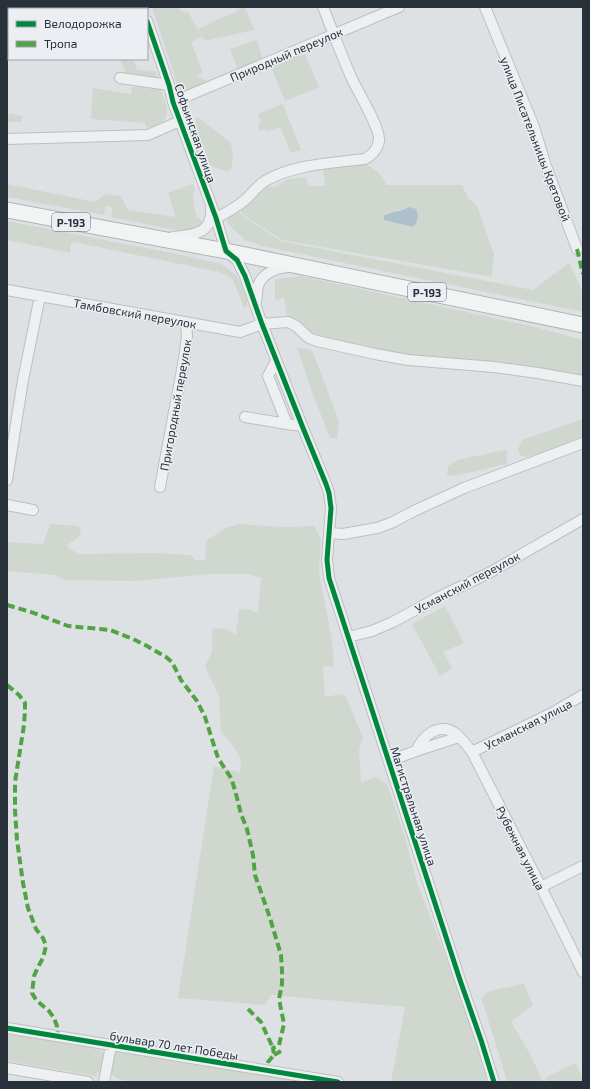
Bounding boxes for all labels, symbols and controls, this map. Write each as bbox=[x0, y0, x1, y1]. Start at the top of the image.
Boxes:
legend bbox=[8, 8, 148, 60]
text: Велодорожка bbox=[44, 16, 122, 30]
street label: Природный переулок bbox=[228, 24, 345, 85]
text: Тропа bbox=[44, 36, 77, 50]
street label: улица Писательницы Кретовой bbox=[497, 55, 574, 224]
street label: Софьинская улица bbox=[171, 81, 220, 185]
road number: Р-193 bbox=[52, 213, 90, 231]
road number: Р-193 bbox=[408, 283, 446, 301]
street label: Тамбовский переулок bbox=[72, 295, 198, 332]
street label: Пригородный переулок bbox=[157, 338, 195, 472]
street label: Усманский переулок bbox=[412, 548, 523, 616]
street label: Усманская улица bbox=[482, 696, 575, 753]
street label: Магистральная улица bbox=[387, 745, 440, 868]
street label: Рубежная улица bbox=[493, 804, 548, 893]
street label: бульвар 70 лет Победы bbox=[108, 1028, 239, 1063]

